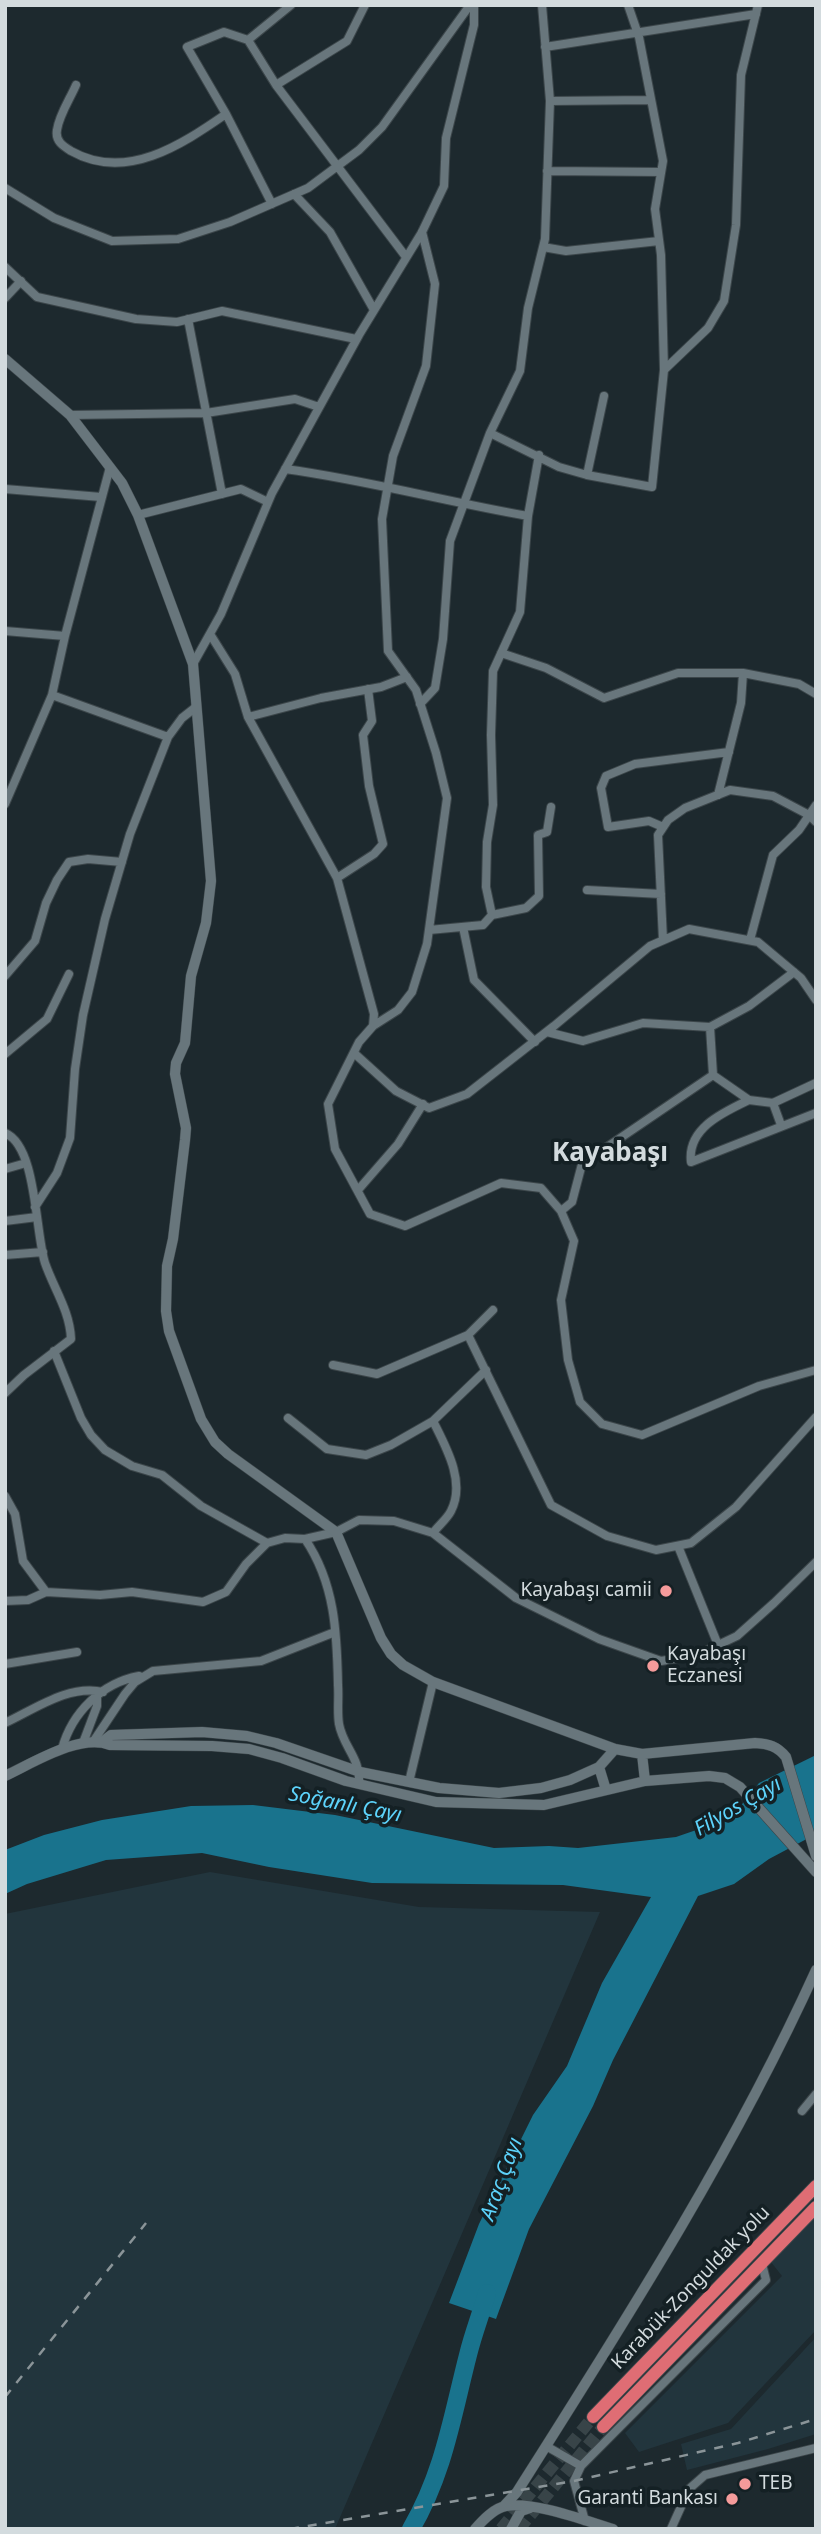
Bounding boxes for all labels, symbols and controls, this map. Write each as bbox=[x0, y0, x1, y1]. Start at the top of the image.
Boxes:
district label: Kayabaşı bbox=[552, 1138, 668, 1170]
place label: Kayabaşı camii bbox=[521, 1580, 652, 1602]
marker: Kayabaşı camii bbox=[658, 1583, 674, 1599]
place label: Kayabaşı Eczanesi bbox=[667, 1644, 746, 1688]
marker: Kayabaşı Eczanesi bbox=[645, 1658, 661, 1674]
water label: Filyos Çayı bbox=[690, 1772, 786, 1842]
water label: Soğanlı Çayı bbox=[286, 1782, 404, 1828]
water label: Araç Çayı bbox=[475, 2134, 529, 2224]
street label: Karabük-Zonguldak yolu bbox=[607, 2202, 775, 2374]
place label: TEB bbox=[759, 2473, 792, 2495]
marker: TEB bbox=[737, 2476, 753, 2492]
place label: Garanti Bankası bbox=[577, 2488, 718, 2510]
marker: Garanti Bankası bbox=[724, 2491, 740, 2507]

